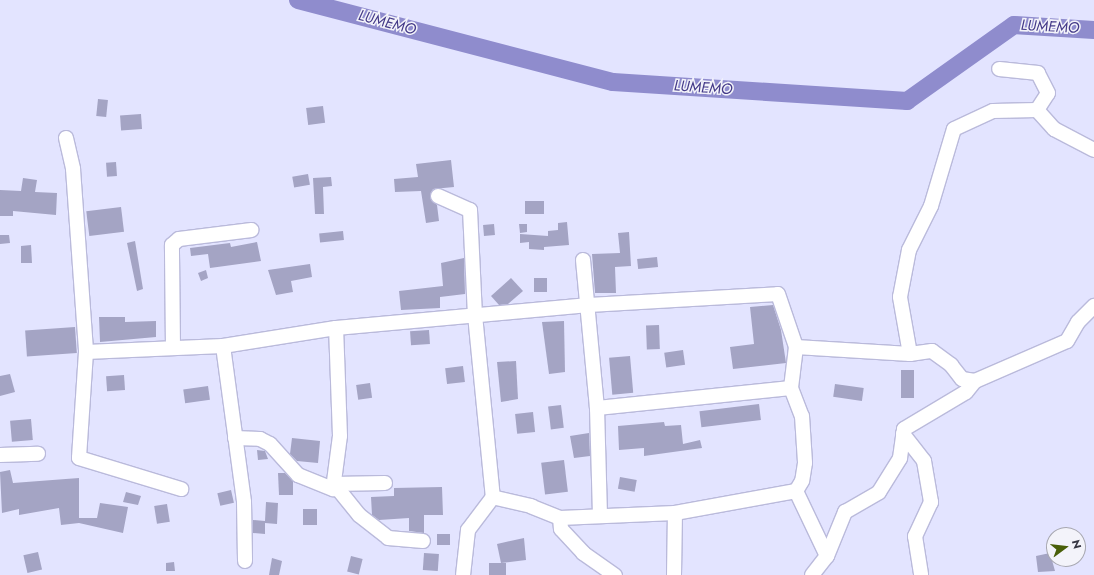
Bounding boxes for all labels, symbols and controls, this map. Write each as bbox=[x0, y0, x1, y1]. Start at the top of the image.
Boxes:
water label: LUMEMO bbox=[356, 7, 418, 39]
water label: LUMEMO bbox=[1020, 16, 1080, 38]
water label: LUMEMO bbox=[673, 77, 733, 99]
north arrow bbox=[1046, 527, 1086, 567]
text: N bbox=[1068, 538, 1085, 550]

